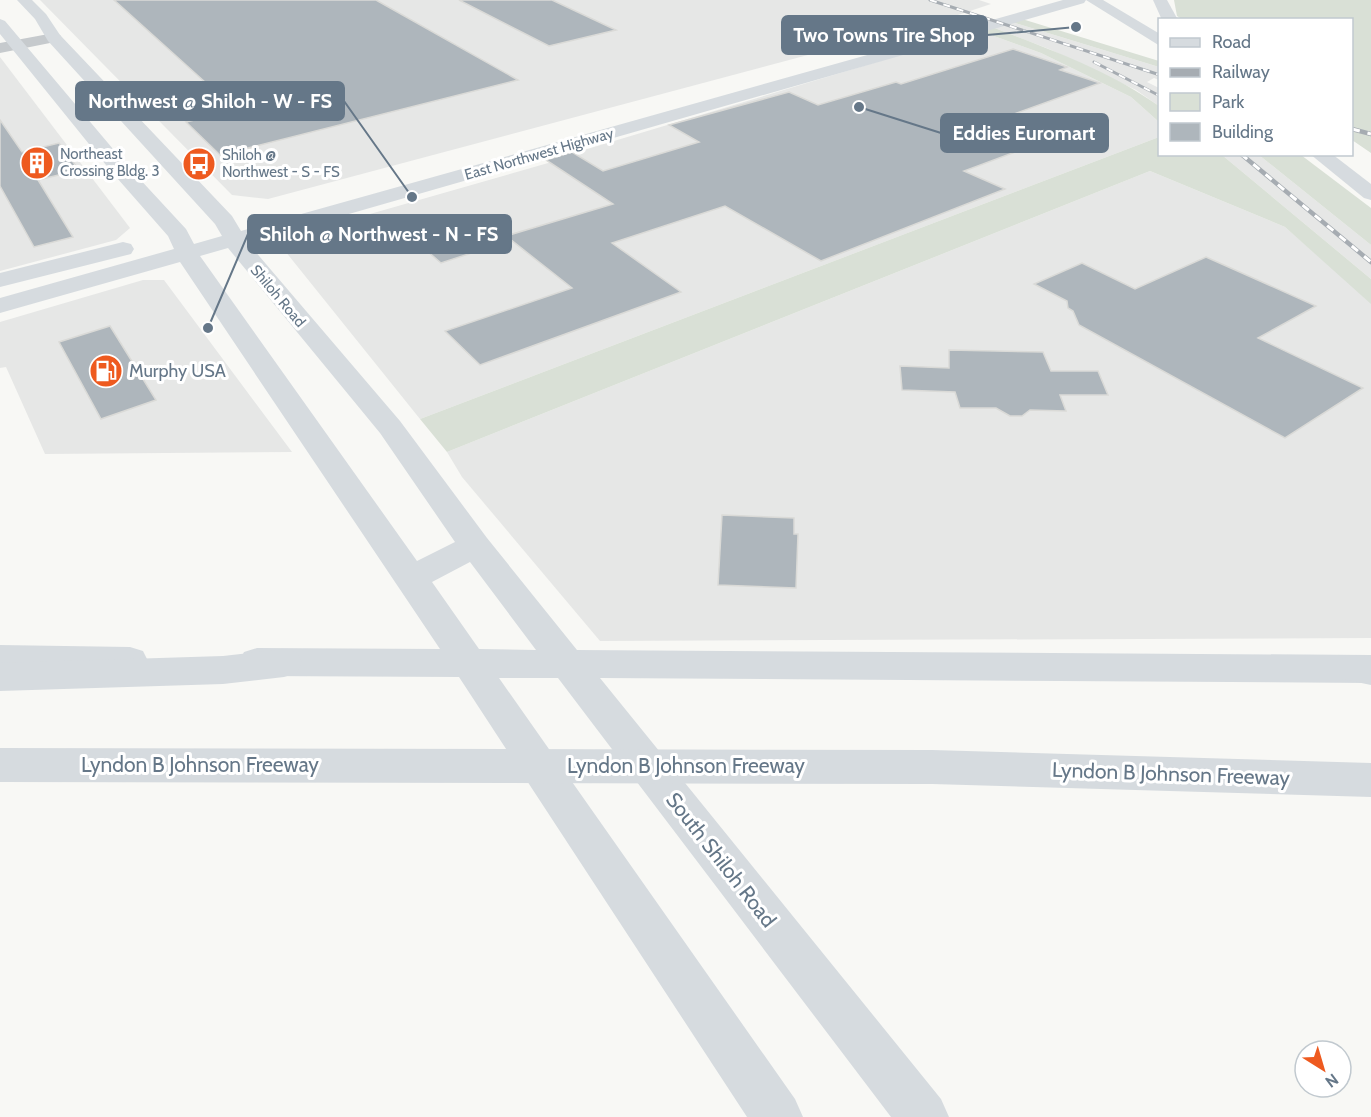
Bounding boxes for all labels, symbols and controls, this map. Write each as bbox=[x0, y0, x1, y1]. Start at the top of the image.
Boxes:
callout: Two Towns Tire Shop bbox=[782, 16, 987, 54]
legend bbox=[1158, 18, 1353, 156]
text: Two Towns Tire Shop bbox=[793, 23, 975, 47]
text: Road bbox=[1212, 31, 1251, 53]
text: Railway bbox=[1212, 61, 1270, 83]
callout: Northwest @ Shiloh - W - FS bbox=[76, 82, 344, 120]
text: Northwest @ Shiloh - W - FS bbox=[88, 89, 332, 113]
text: Park bbox=[1212, 91, 1245, 113]
callout: Eddies Euromart bbox=[941, 114, 1108, 152]
text: Eddies Euromart bbox=[953, 121, 1096, 145]
text: Building bbox=[1212, 121, 1274, 143]
street label: East Northwest Highway bbox=[462, 124, 616, 184]
building icon: Northeast Crossing Bldg. 3 bbox=[19, 145, 55, 181]
place label: Northeast Crossing Bldg. 3 bbox=[60, 145, 160, 180]
bus stop icon: Shiloh @ Northwest - S - FS bbox=[181, 146, 217, 182]
place label: Shiloh @ Northwest - S - FS bbox=[222, 146, 340, 181]
callout: Shiloh @ Northwest - N - FS bbox=[248, 215, 511, 253]
text: Shiloh @ Northwest - N - FS bbox=[260, 222, 499, 246]
street label: Shiloh Road bbox=[247, 261, 309, 331]
fuel station icon: Murphy USA bbox=[88, 353, 124, 389]
place label: Murphy USA bbox=[129, 360, 226, 382]
street label: Lyndon B Johnson Freeway bbox=[81, 752, 319, 777]
street label: Lyndon B Johnson Freeway bbox=[567, 753, 805, 778]
street label: Lyndon B Johnson Freeway bbox=[1052, 757, 1291, 790]
street label: South Shiloh Road bbox=[661, 787, 782, 932]
north arrow bbox=[1293, 1039, 1353, 1099]
text: N bbox=[1321, 1070, 1342, 1092]

